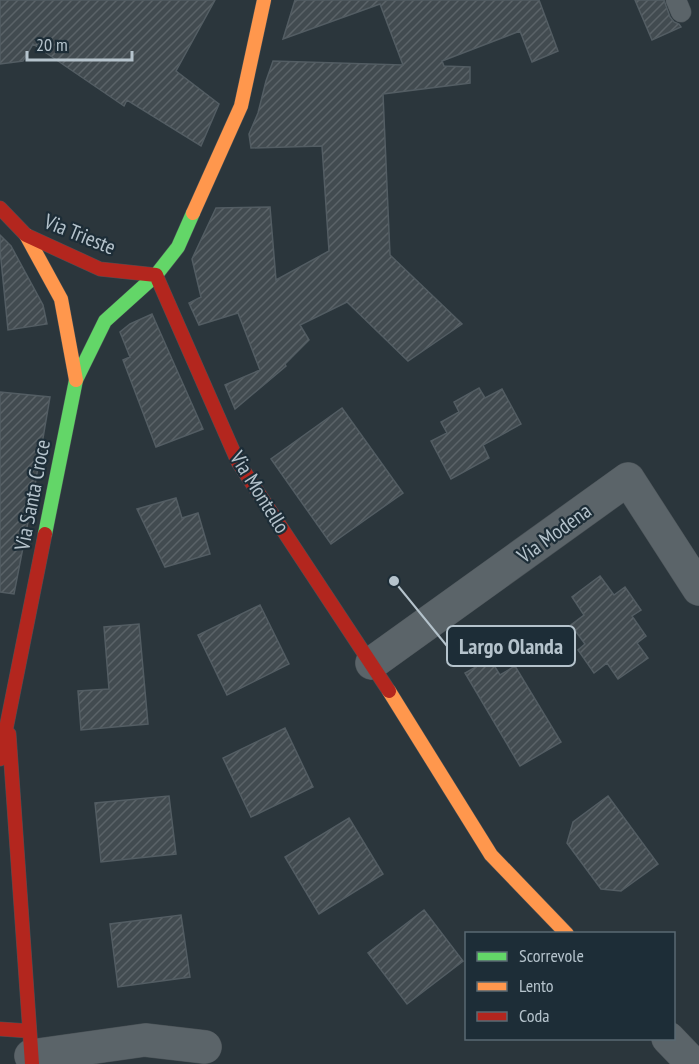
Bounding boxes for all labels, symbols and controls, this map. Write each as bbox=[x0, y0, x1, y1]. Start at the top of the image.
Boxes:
scale bar bbox=[27, 24, 132, 62]
text: 20 m bbox=[36, 33, 68, 56]
street label: Via Trieste bbox=[39, 207, 120, 260]
street label: Via Santa Croce bbox=[8, 437, 56, 554]
street label: Via Montello bbox=[224, 445, 296, 538]
street label: Via Modena bbox=[511, 497, 596, 569]
callout: Largo Olanda bbox=[447, 626, 575, 666]
text: Largo Olanda bbox=[459, 632, 563, 660]
legend bbox=[465, 932, 675, 1040]
text: Scorrevole bbox=[519, 944, 584, 967]
text: Lento bbox=[519, 974, 554, 997]
text: Coda bbox=[519, 1004, 550, 1027]

